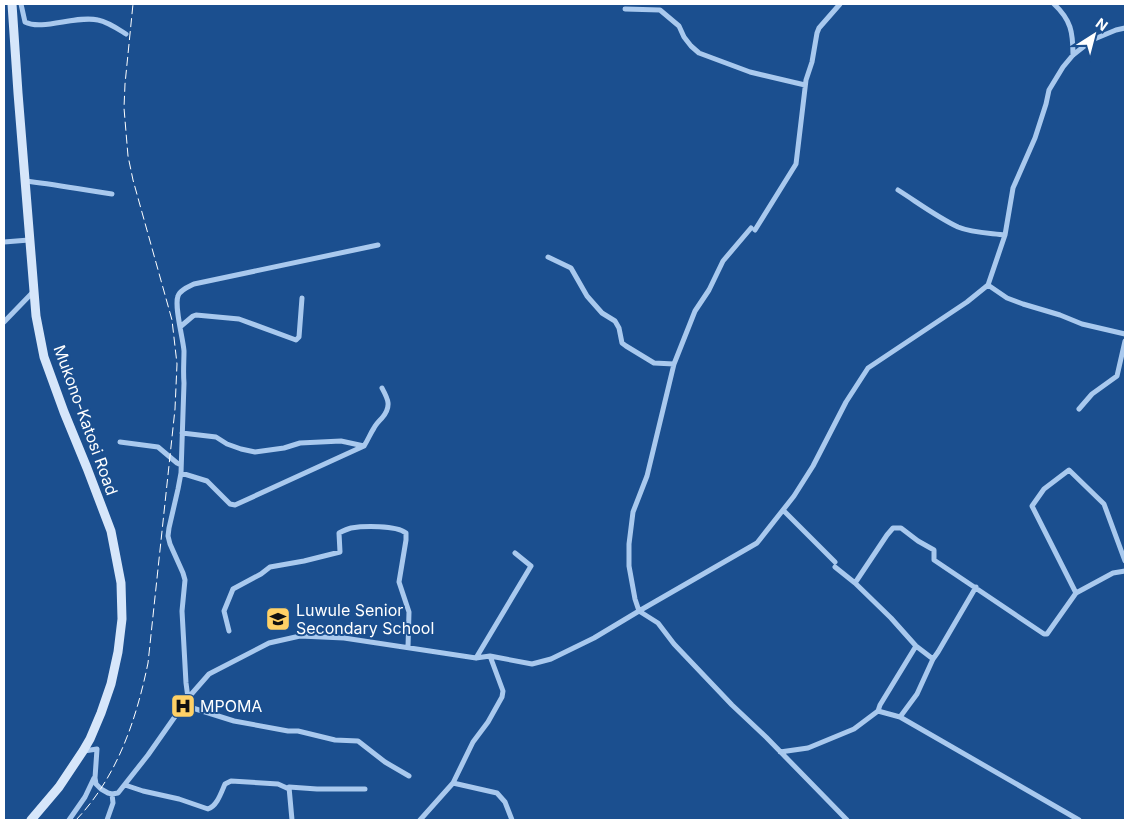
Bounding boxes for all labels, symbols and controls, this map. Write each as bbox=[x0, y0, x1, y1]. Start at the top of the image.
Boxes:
north arrow bbox=[1069, 10, 1119, 60]
text: N bbox=[1093, 14, 1111, 34]
street label: Mukono-Katosi Road bbox=[50, 342, 122, 498]
place label: Luwule Senior Secondary School bbox=[296, 600, 434, 638]
school or university icon: Luwule Senior Secondary School bbox=[265, 606, 291, 632]
hospital icon: MPOMA bbox=[170, 693, 196, 719]
place label: MPOMA bbox=[200, 696, 262, 716]

